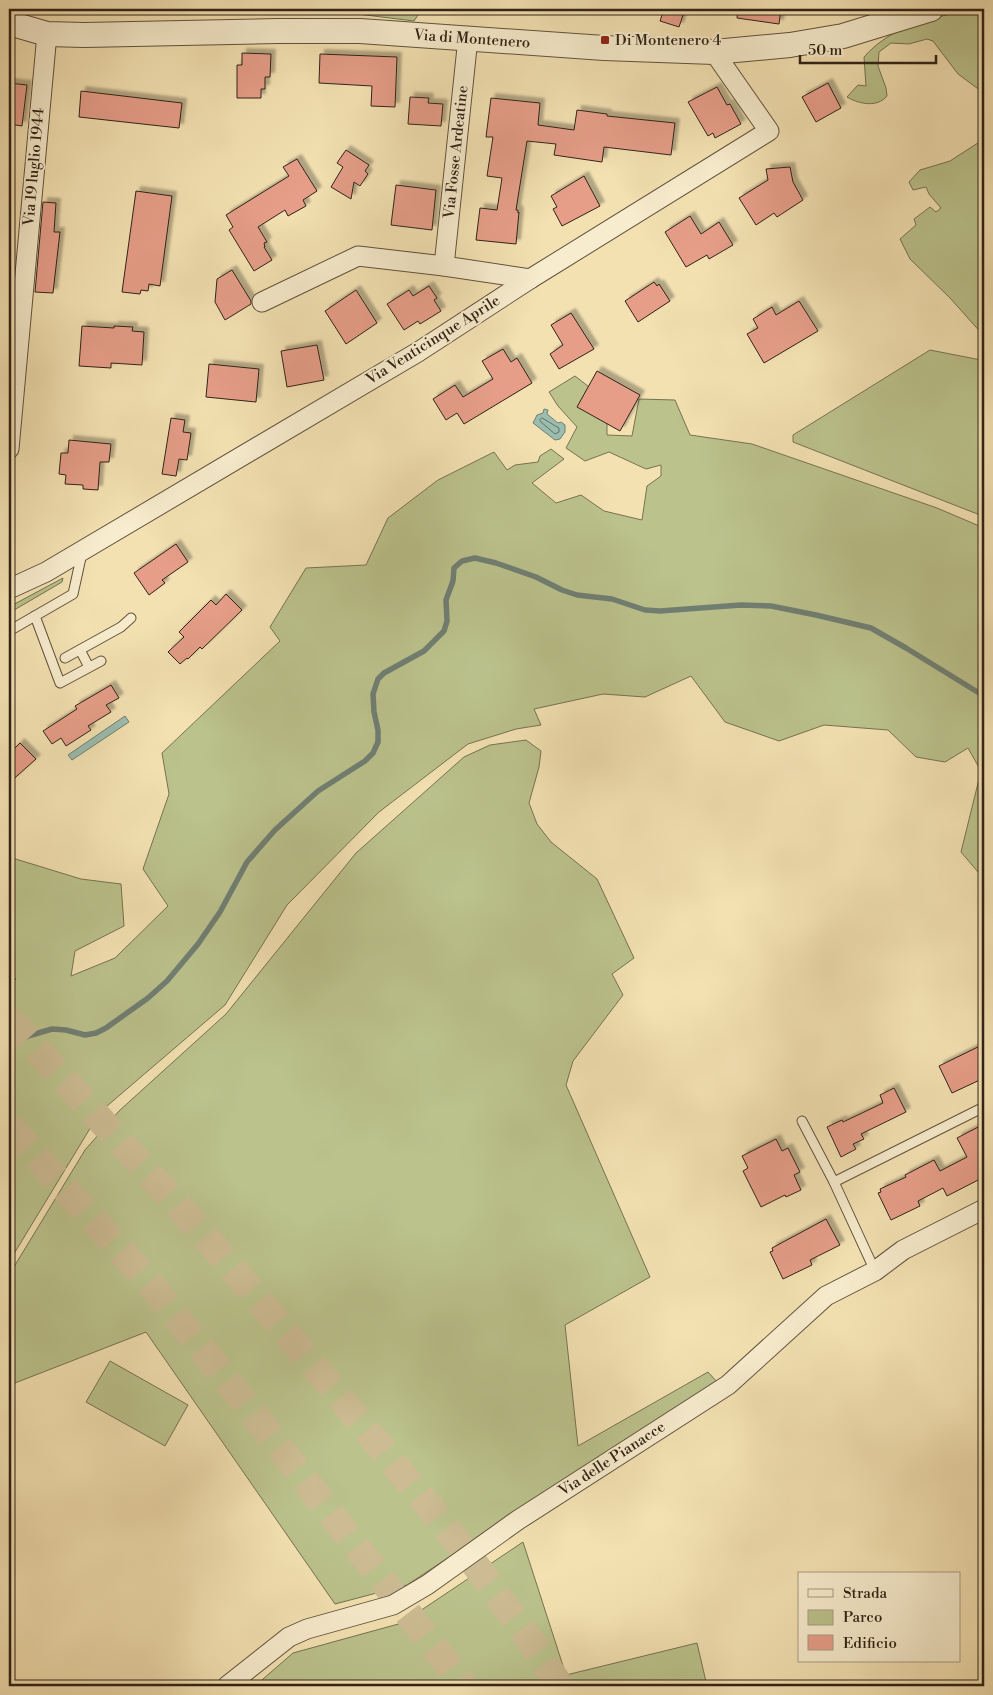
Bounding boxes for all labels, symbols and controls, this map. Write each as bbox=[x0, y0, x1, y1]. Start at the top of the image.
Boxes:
street label: Via di Montenero bbox=[412, 25, 531, 53]
place label: Di Montenero 4 bbox=[615, 31, 721, 50]
scale bar bbox=[800, 32, 937, 64]
marker: Di Montenero 4 bbox=[599, 34, 611, 46]
text: 50 m bbox=[808, 41, 842, 60]
street label: Via Fosse Ardeatine bbox=[439, 85, 472, 220]
street label: Via 19 luglio 1944 bbox=[19, 107, 49, 228]
street label: Via Venticinque Aprile bbox=[362, 291, 503, 389]
street label: Via delle Pianacce bbox=[554, 1417, 669, 1501]
legend bbox=[798, 1572, 960, 1662]
text: Strada bbox=[843, 1584, 887, 1603]
text: Parco bbox=[843, 1608, 882, 1627]
text: Edificio bbox=[843, 1634, 897, 1653]

